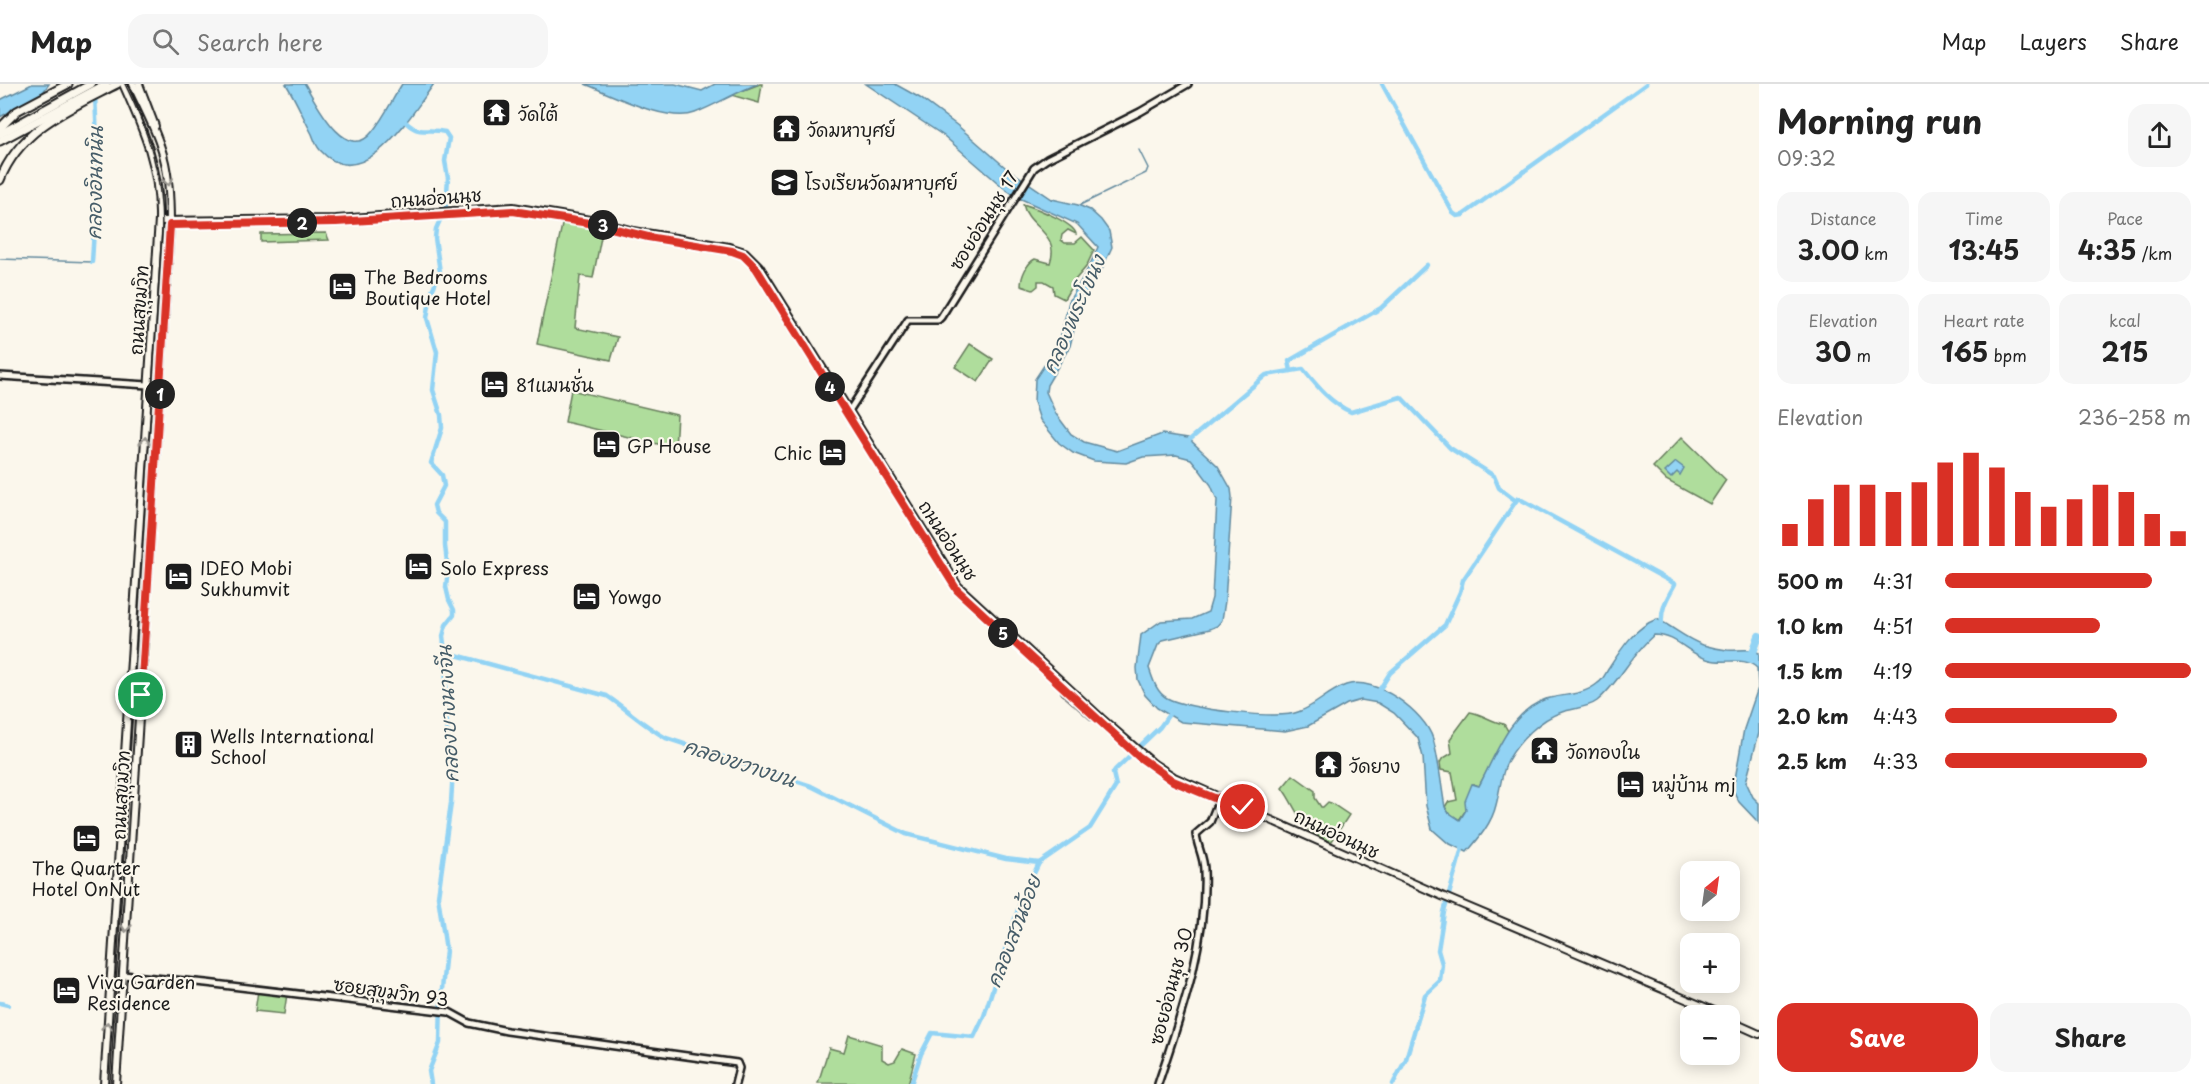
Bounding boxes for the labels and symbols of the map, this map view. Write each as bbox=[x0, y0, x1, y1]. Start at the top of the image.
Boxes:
temple icon: วัดใต้ bbox=[481, 97, 513, 129]
place label: วัดใต้ bbox=[518, 100, 558, 127]
temple icon: วัดมหาบุศย์ bbox=[770, 113, 802, 145]
place label: วัดมหาบุศย์ bbox=[807, 116, 896, 145]
water label: คลองอินทนิน bbox=[78, 125, 110, 240]
street label: ซอยอ่อนนุช 17 bbox=[942, 165, 1026, 276]
school or university icon: โรงเรียนวัดมหาบุศย์ bbox=[768, 166, 800, 198]
place label: โรงเรียนวัดมหาบุศย์ bbox=[805, 169, 958, 198]
one-way arrow bbox=[161, 178, 173, 187]
street label: ถนนอ่อนนุช bbox=[390, 180, 483, 216]
pin: 2 bbox=[287, 208, 317, 238]
pin: 3 bbox=[588, 210, 618, 240]
water label: คลองพระโขนง bbox=[1034, 248, 1113, 378]
place label: The Bedrooms Boutique Hotel bbox=[364, 263, 491, 311]
street label: ถนนสุขุมวิท bbox=[121, 264, 157, 356]
hotel icon: The Bedrooms Boutique Hotel bbox=[327, 270, 359, 302]
hotel icon: 81แมนชั่น bbox=[479, 368, 511, 400]
place label: 81แมนชั่น bbox=[516, 368, 594, 398]
pin: 4 bbox=[815, 372, 845, 402]
pin: 1 bbox=[145, 379, 175, 409]
hotel icon: GP House bbox=[590, 429, 622, 461]
place label: GP House bbox=[627, 432, 711, 459]
one-way arrow bbox=[138, 436, 151, 445]
hotel icon: Chic bbox=[817, 436, 849, 468]
place label: Chic bbox=[773, 439, 812, 466]
street label: ถนนอ่อนนุช bbox=[911, 494, 985, 587]
hotel icon: Solo Express bbox=[403, 551, 435, 583]
place label: IDEO Mobi Sukhumvit bbox=[200, 554, 292, 602]
place label: Solo Express bbox=[440, 554, 549, 581]
hotel icon: IDEO Mobi Sukhumvit bbox=[163, 561, 195, 593]
hotel icon: Yowgo bbox=[571, 580, 603, 612]
place label: Yowgo bbox=[608, 583, 662, 610]
pin: 5 bbox=[988, 618, 1018, 648]
water label: คลองบางนางจีน bbox=[428, 643, 466, 783]
pin bbox=[115, 669, 166, 720]
place label: Wells International School bbox=[210, 722, 374, 770]
building icon: Wells International School bbox=[173, 729, 205, 761]
water label: คลองขวางบน bbox=[680, 730, 801, 794]
temple icon: วัดทองใน bbox=[1529, 735, 1561, 767]
place label: วัดทองใน bbox=[1566, 738, 1640, 765]
street label: ถนนสุขุมวิท bbox=[104, 749, 138, 841]
temple icon: วัดยาง bbox=[1312, 749, 1344, 781]
place label: วัดยาง bbox=[1349, 752, 1400, 779]
hotel icon: หมู่บ้าน mj bbox=[1615, 768, 1647, 800]
place label: หมู่บ้าน mj bbox=[1652, 771, 1736, 800]
pin bbox=[1217, 781, 1268, 832]
street label: ถนนอ่อนนุช bbox=[1289, 801, 1384, 866]
hotel icon: The Quarter Hotel OnNut bbox=[70, 822, 102, 854]
place label: The Quarter Hotel OnNut bbox=[32, 854, 141, 902]
north arrow bbox=[1680, 861, 1740, 921]
water label: คลองสวนอ้อย bbox=[978, 868, 1049, 992]
one-way arrow bbox=[120, 924, 133, 933]
street label: ซอยอ่อนนุช 30 bbox=[1141, 924, 1201, 1048]
place label: Viva Garden Residence bbox=[87, 968, 195, 1016]
street label: ซอยสุขุมวิท 93 bbox=[331, 970, 450, 1014]
hotel icon: Viva Garden Residence bbox=[50, 975, 82, 1007]
one-way arrow bbox=[101, 1021, 114, 1030]

